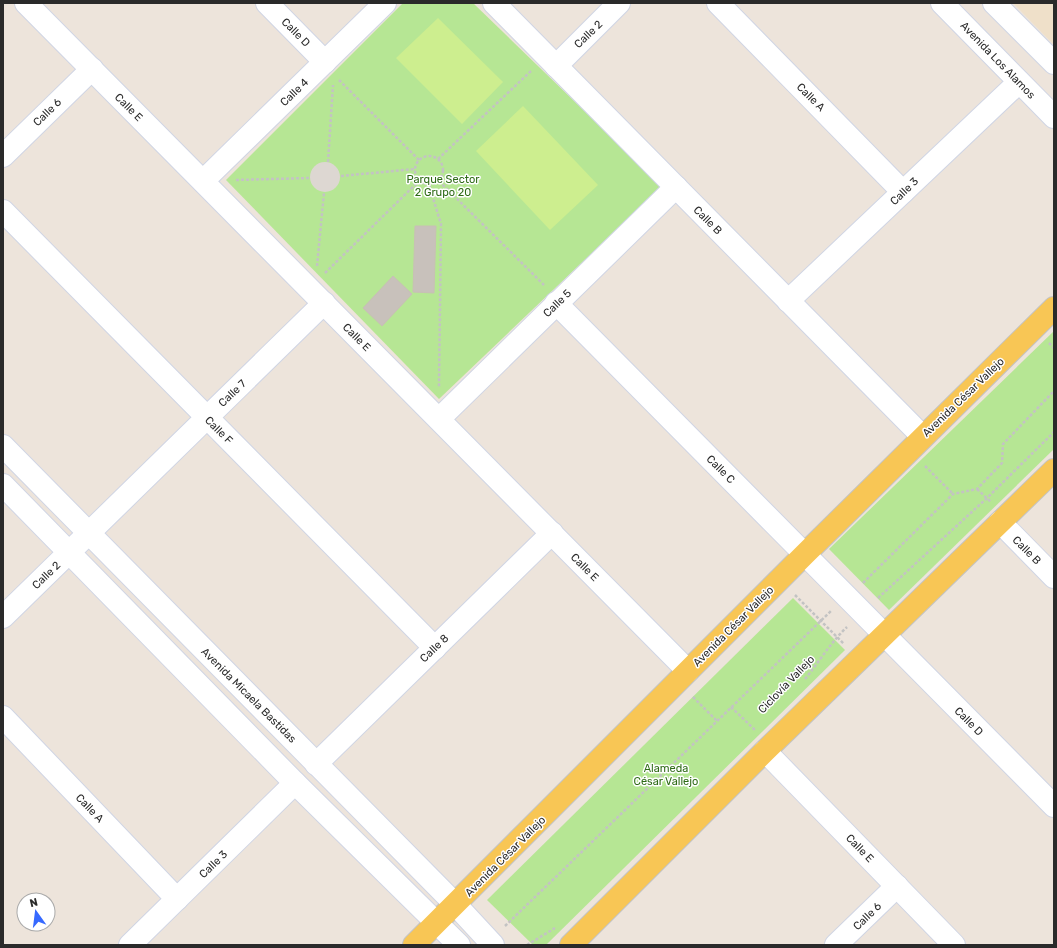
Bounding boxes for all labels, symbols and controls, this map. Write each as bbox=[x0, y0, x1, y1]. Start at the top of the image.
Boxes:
street label: Calle D bbox=[279, 15, 313, 49]
street label: Calle 2 bbox=[572, 18, 605, 51]
street label: Avenida Los Alamos bbox=[958, 19, 1038, 102]
street label: Calle 4 bbox=[277, 76, 311, 109]
street label: Calle A bbox=[794, 80, 828, 115]
street label: Calle E bbox=[112, 91, 146, 124]
street label: Calle 6 bbox=[31, 96, 64, 129]
park label: Parque Sector 2 Grupo 20 bbox=[407, 173, 480, 199]
street label: Calle 3 bbox=[888, 175, 921, 208]
street label: Calle B bbox=[691, 203, 725, 237]
street label: Calle 5 bbox=[541, 287, 574, 320]
street label: Calle E bbox=[340, 321, 374, 354]
street label: Avenida César Vallejo bbox=[920, 355, 1007, 440]
street label: Calle 7 bbox=[216, 377, 249, 410]
street label: Calle F bbox=[202, 414, 235, 447]
street label: Calle C bbox=[704, 452, 738, 486]
street label: Calle B bbox=[1010, 533, 1044, 567]
street label: Calle E bbox=[568, 551, 602, 584]
street label: Calle 2 bbox=[30, 559, 63, 592]
street label: Avenida César Vallejo bbox=[690, 583, 776, 669]
street label: Calle 8 bbox=[417, 632, 451, 665]
street label: Avenida Micaela Bastidas bbox=[198, 645, 299, 746]
street label: Ciclovía Vallejo bbox=[756, 653, 817, 716]
street label: Calle D bbox=[952, 704, 986, 738]
park label: Alameda César Vallejo bbox=[634, 762, 698, 788]
street label: Calle A bbox=[73, 791, 107, 826]
street label: Avenida César Vallejo bbox=[462, 813, 548, 899]
street label: Calle E bbox=[843, 832, 876, 865]
street label: Calle 3 bbox=[197, 848, 230, 881]
north arrow bbox=[16, 892, 56, 932]
text: N bbox=[28, 895, 39, 910]
street label: Calle 6 bbox=[851, 900, 884, 933]

